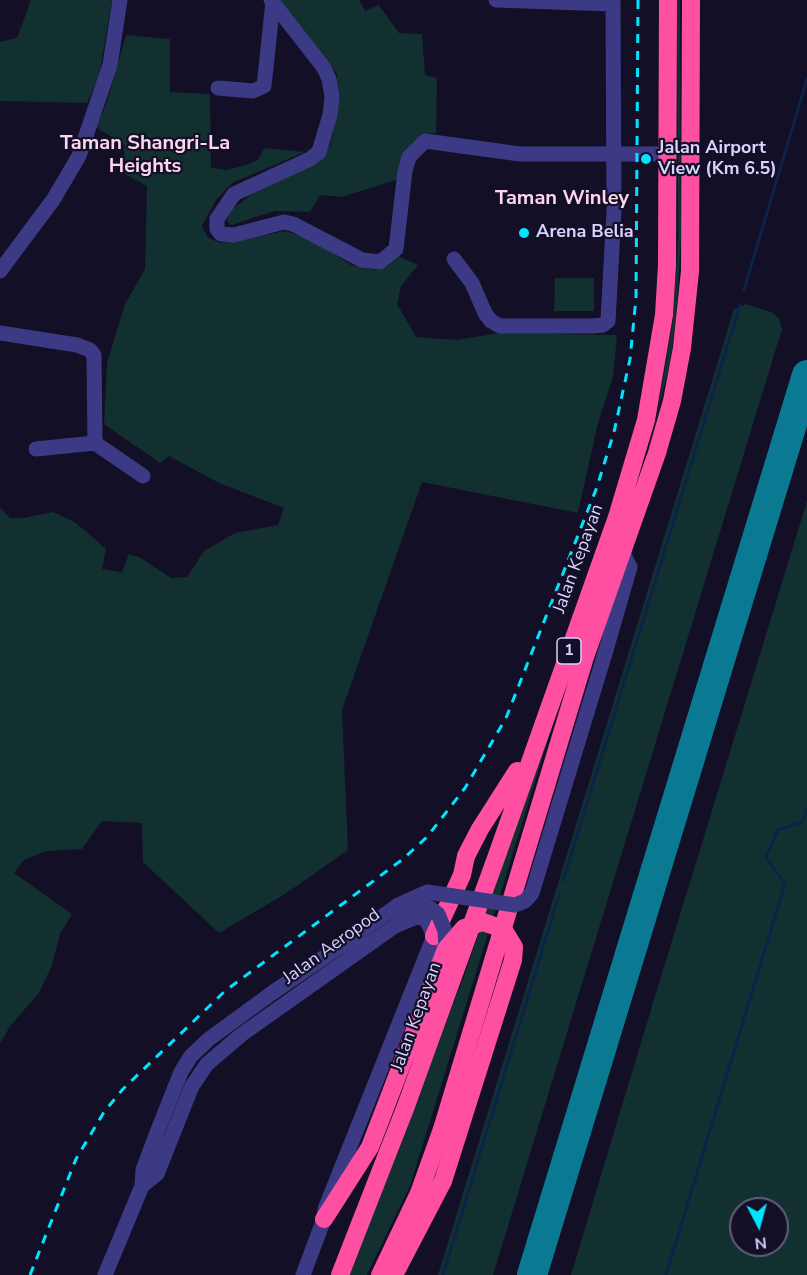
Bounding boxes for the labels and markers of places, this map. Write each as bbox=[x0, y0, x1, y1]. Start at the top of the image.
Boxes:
place label: Jalan Airport View (Km 6.5) bbox=[658, 138, 777, 180]
marker: Jalan Airport View (Km 6.5) bbox=[639, 152, 653, 166]
place label: Arena Belia bbox=[536, 222, 634, 244]
marker: Arena Belia bbox=[517, 226, 531, 240]

